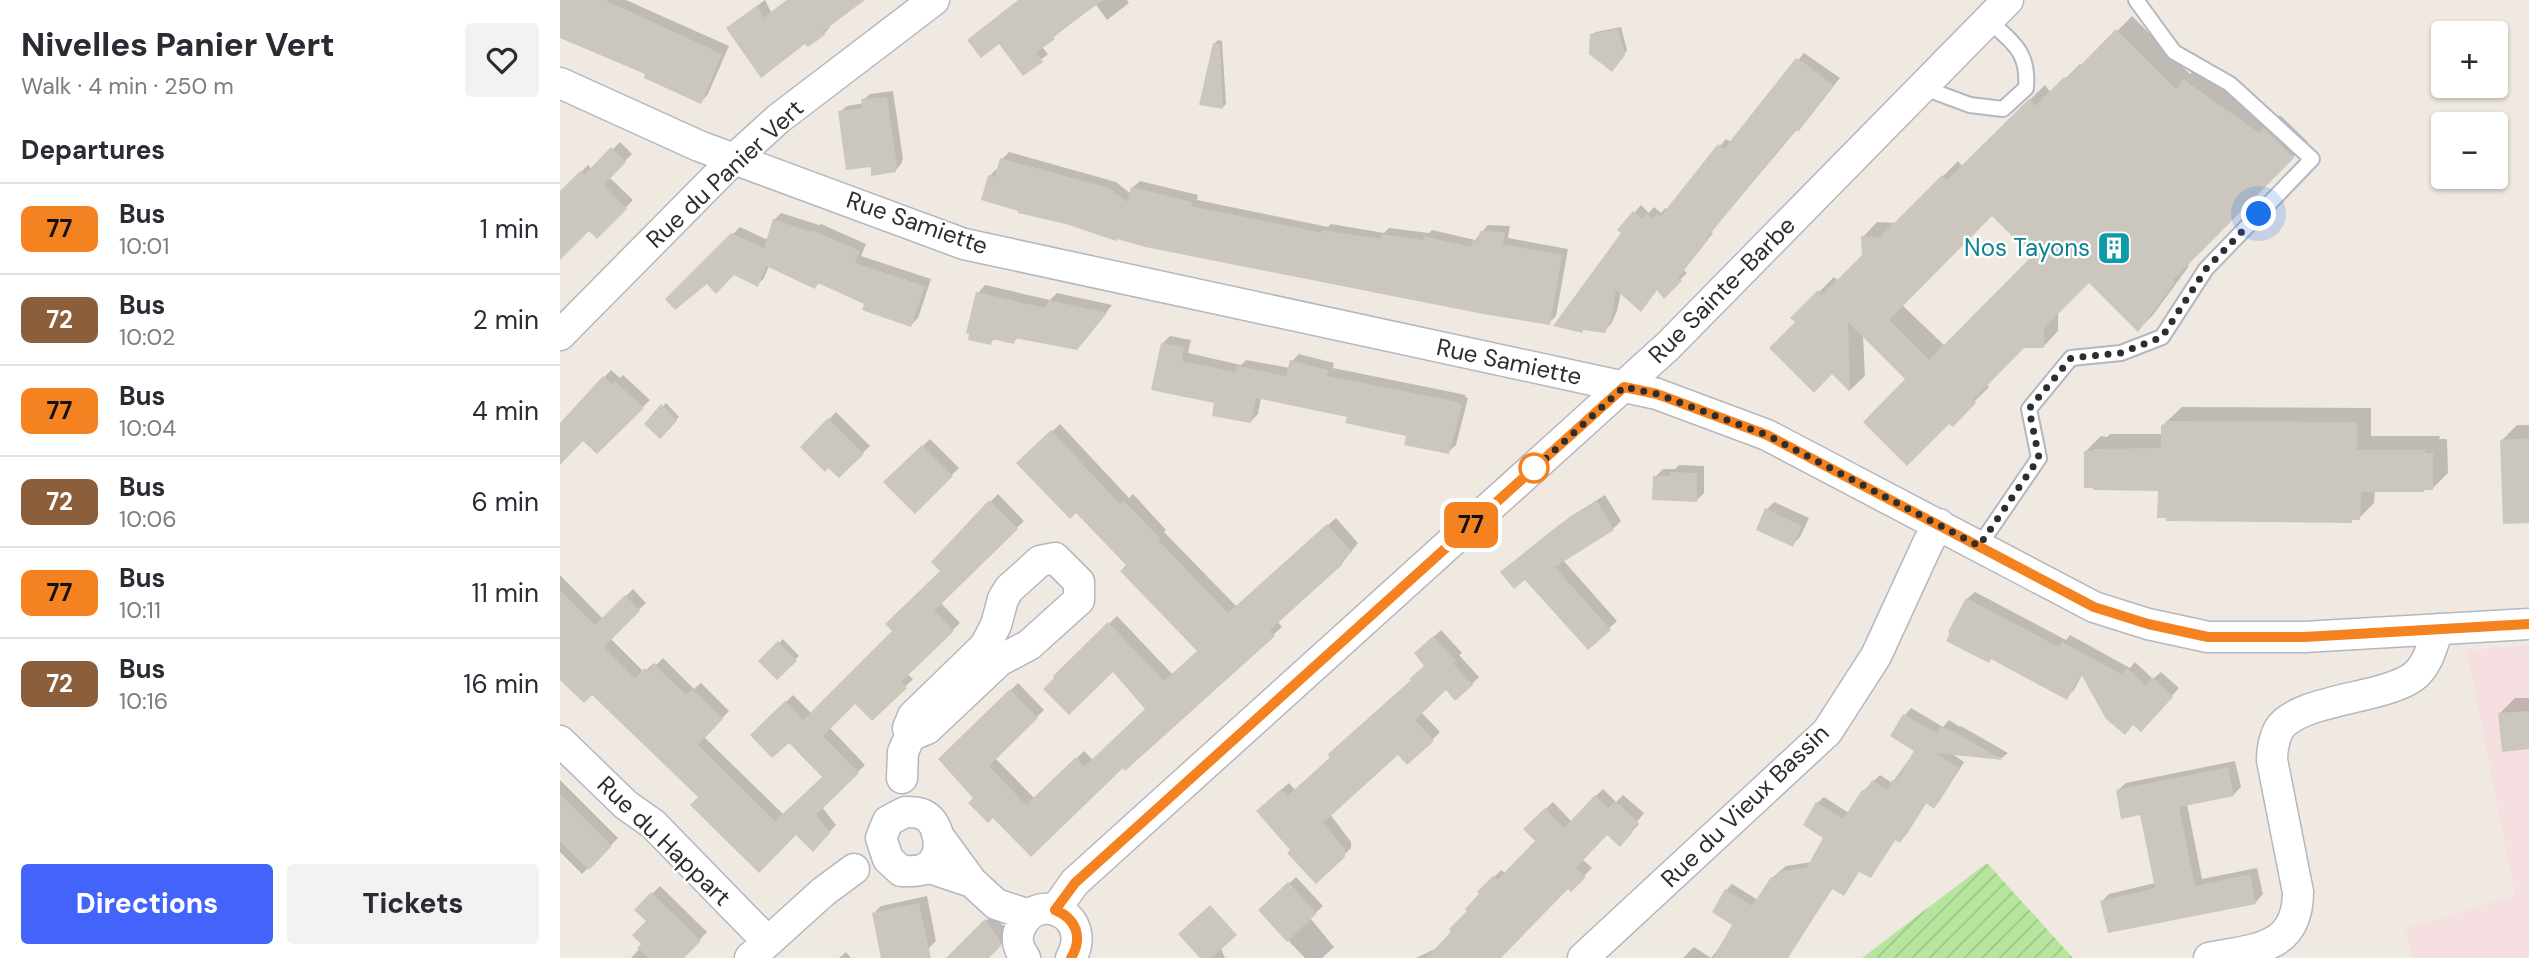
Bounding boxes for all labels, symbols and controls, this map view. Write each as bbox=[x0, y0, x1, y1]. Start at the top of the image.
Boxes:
map controls bbox=[2431, 21, 2508, 189]
button: + bbox=[2431, 21, 2508, 98]
text: Nivelles Panier Vert bbox=[21, 23, 335, 66]
button: heart bbox=[465, 23, 539, 97]
text: Walk · 4 min · 250 m bbox=[21, 71, 234, 101]
street label: Rue du Panier Vert bbox=[639, 93, 810, 255]
button: − bbox=[2431, 112, 2508, 189]
text: Departures bbox=[21, 133, 165, 167]
street label: Rue Samiette bbox=[842, 184, 992, 261]
your location bbox=[2241, 196, 2276, 231]
text: Bus bbox=[119, 197, 165, 231]
street label: Rue Sainte-Barbe bbox=[1642, 210, 1802, 370]
text: 1 min bbox=[480, 212, 539, 246]
text: 77 bbox=[47, 213, 72, 244]
building icon: Nos Tayons bbox=[2095, 229, 2133, 267]
text: 10:01 bbox=[119, 231, 169, 261]
place label: Nos Tayons bbox=[1964, 232, 2090, 263]
text: Bus bbox=[119, 288, 165, 322]
text: 2 min bbox=[473, 303, 539, 337]
text: 72 bbox=[46, 304, 73, 335]
text: 10:02 bbox=[119, 322, 175, 352]
street label: Rue Samiette bbox=[1434, 331, 1584, 392]
text: Bus bbox=[119, 379, 165, 413]
text: 4 min bbox=[472, 394, 539, 428]
text: 77 bbox=[47, 395, 72, 426]
text: 10:04 bbox=[119, 413, 176, 443]
unlabelled marker bbox=[1519, 453, 1549, 483]
text: Bus bbox=[119, 470, 165, 504]
text: 6 min bbox=[471, 485, 539, 519]
text: 72 bbox=[46, 486, 73, 517]
line badge: 77 bbox=[1440, 502, 1502, 548]
text: 10:06 bbox=[119, 504, 177, 534]
text: 77 bbox=[1458, 509, 1484, 540]
text: Bus bbox=[119, 561, 165, 595]
text: 11 min bbox=[472, 576, 539, 610]
text: 77 bbox=[47, 577, 72, 608]
text: 10:11 bbox=[119, 595, 161, 625]
text: Bus bbox=[119, 652, 165, 686]
text: 16 min bbox=[463, 667, 539, 701]
text: 72 bbox=[46, 668, 73, 699]
text: 10:16 bbox=[119, 686, 168, 716]
street label: Rue du Vieux Bassin bbox=[1654, 717, 1835, 894]
street label: Rue du Happart bbox=[591, 769, 738, 912]
button: Directions bbox=[21, 864, 273, 944]
button: Tickets bbox=[287, 864, 539, 944]

